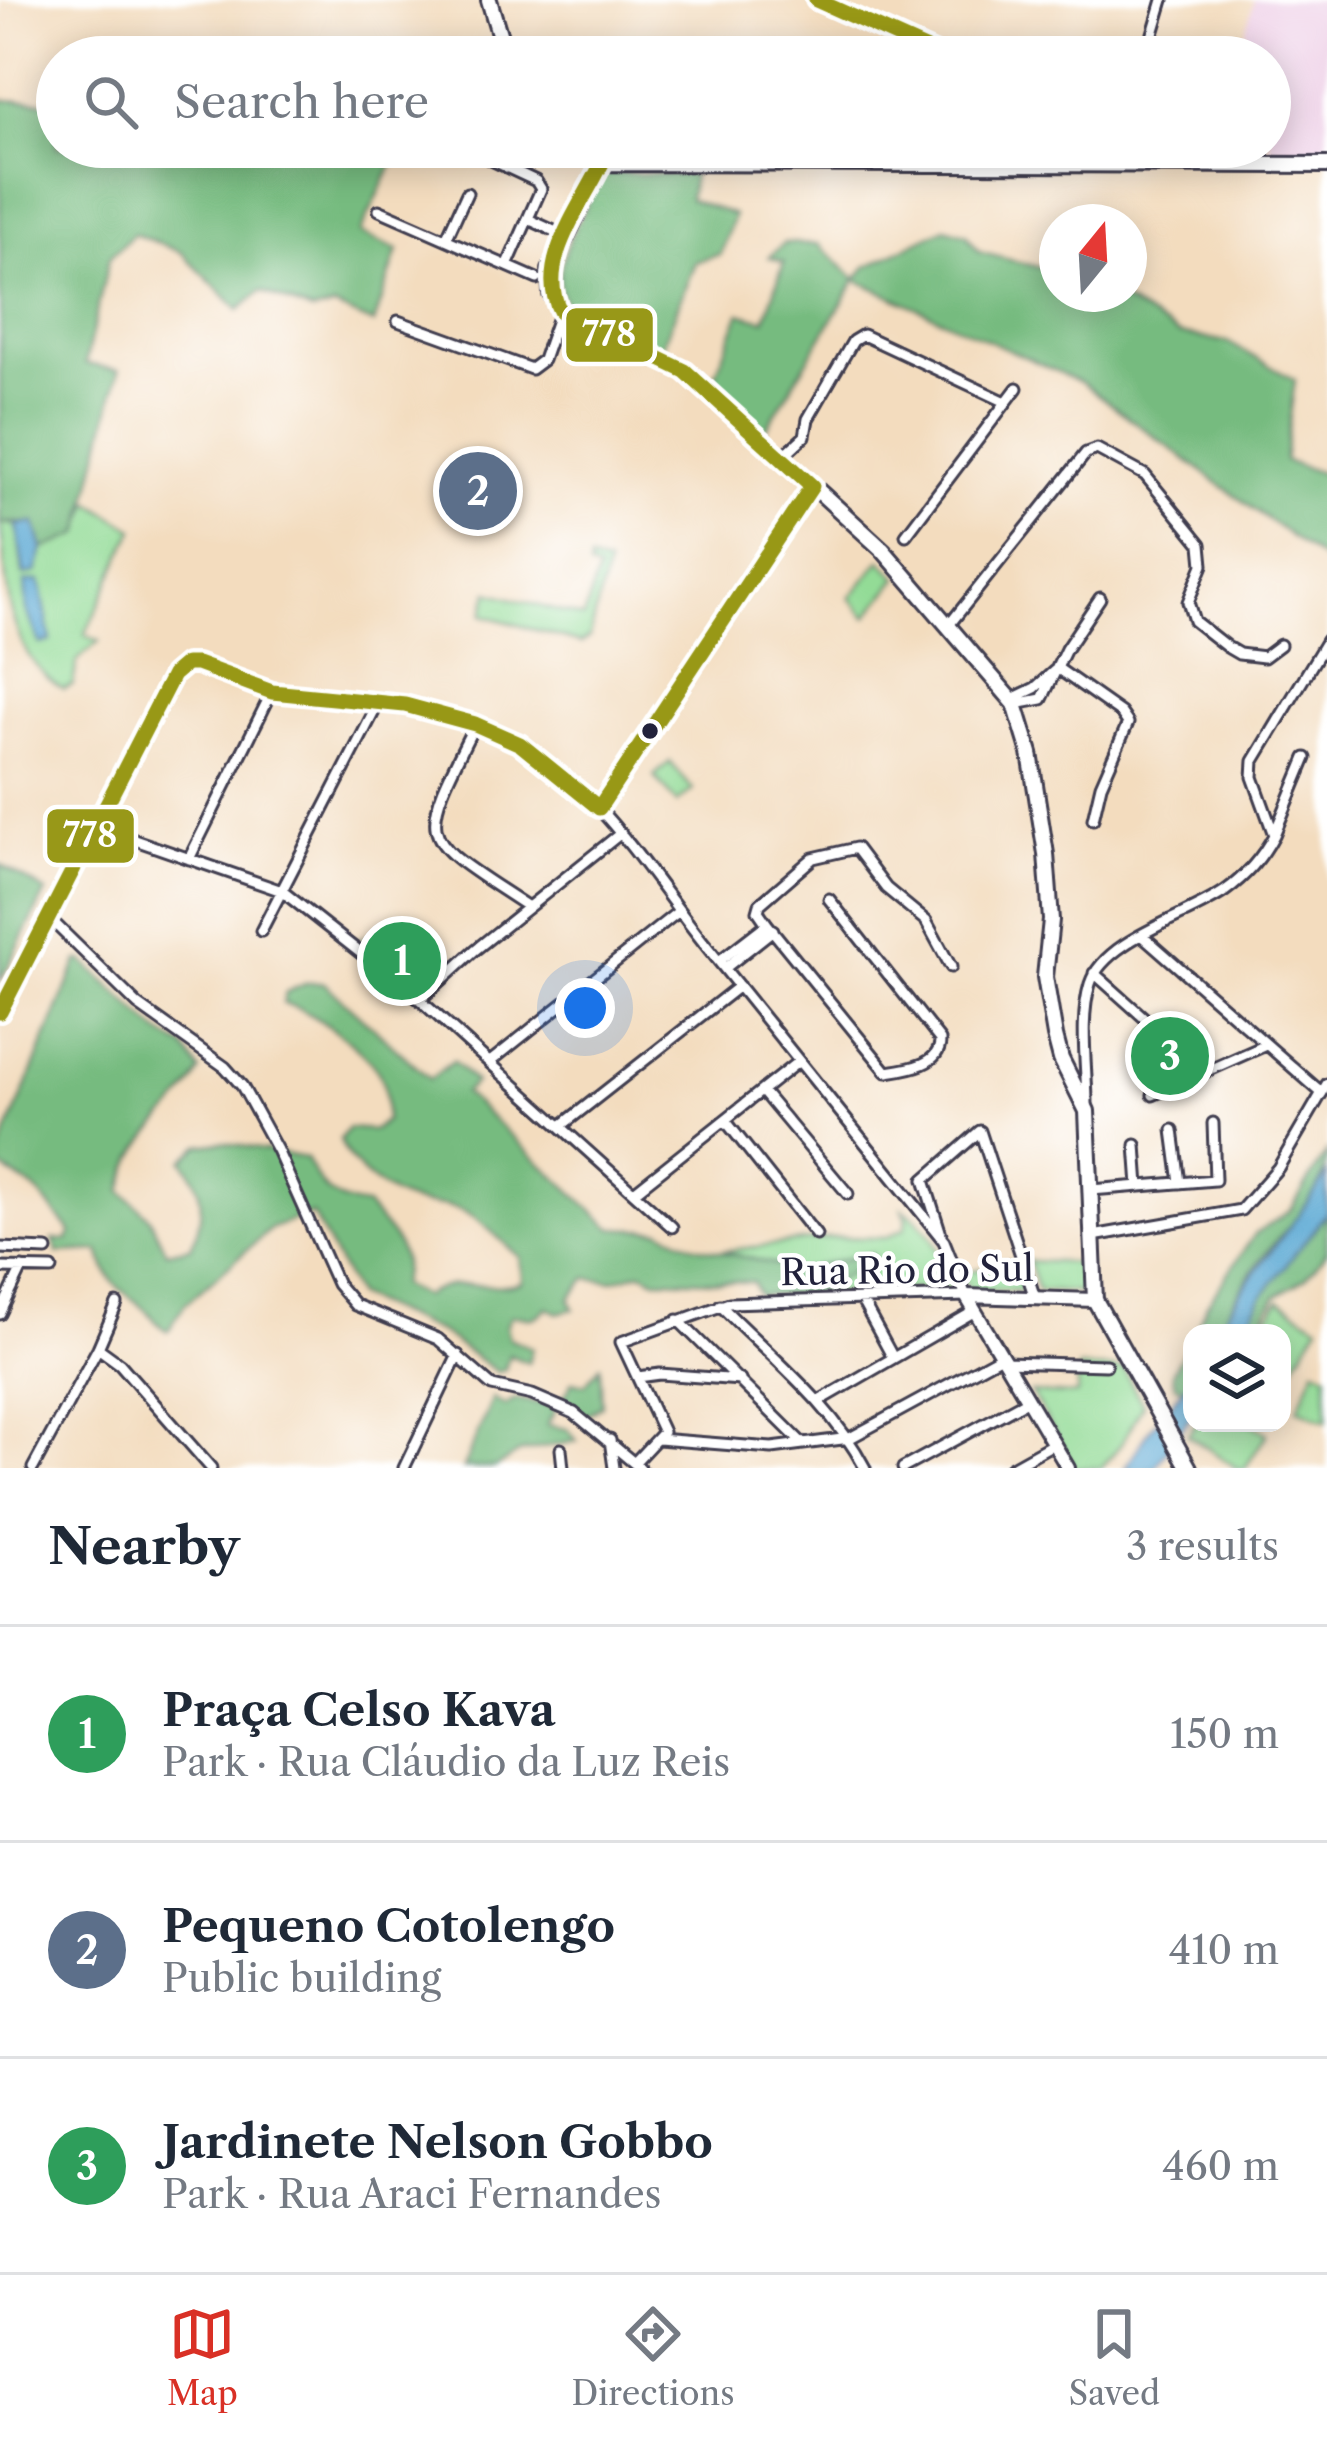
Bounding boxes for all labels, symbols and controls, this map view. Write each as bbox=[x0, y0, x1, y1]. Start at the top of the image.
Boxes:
search box bbox=[36, 36, 1291, 168]
icon: search bbox=[78, 69, 144, 135]
text: Search here bbox=[174, 74, 429, 130]
north arrow bbox=[1039, 204, 1147, 312]
line badge: 778 bbox=[564, 306, 655, 364]
text: 778 bbox=[582, 314, 636, 355]
pin: 2 bbox=[439, 446, 517, 536]
unlabelled marker bbox=[639, 720, 661, 742]
line badge: 778 bbox=[45, 807, 136, 865]
text: 778 bbox=[63, 815, 117, 856]
pin: 1 bbox=[363, 916, 441, 1006]
your location bbox=[555, 978, 615, 1038]
pin: 3 bbox=[1131, 1011, 1209, 1101]
street label: Rua Rio do Sul bbox=[780, 1246, 1034, 1294]
map controls bbox=[1183, 1324, 1291, 1432]
button: layers bbox=[1183, 1324, 1291, 1432]
text: Nearby bbox=[48, 1515, 240, 1577]
text: 3 results bbox=[1126, 1522, 1279, 1570]
text: Praça Celso Kava bbox=[162, 1682, 556, 1738]
text: 1 bbox=[78, 1710, 96, 1758]
text: 150 m bbox=[1170, 1710, 1279, 1758]
text: Park · Rua Cláudio da Luz Reis bbox=[162, 1738, 730, 1786]
text: Pequeno Cotolengo bbox=[162, 1898, 615, 1954]
text: 2 bbox=[75, 1926, 99, 1974]
text: 410 m bbox=[1169, 1926, 1279, 1974]
text: Public building bbox=[162, 1954, 441, 2002]
text: Jardinete Nelson Gobbo bbox=[162, 2114, 713, 2170]
text: 3 bbox=[76, 2142, 98, 2190]
text: 460 m bbox=[1162, 2142, 1279, 2190]
text: Park · Rua Araci Fernandes bbox=[162, 2170, 662, 2218]
tab: Map bbox=[167, 2301, 238, 2414]
tab: Directions bbox=[572, 2301, 735, 2414]
tab: Saved bbox=[1068, 2301, 1160, 2414]

